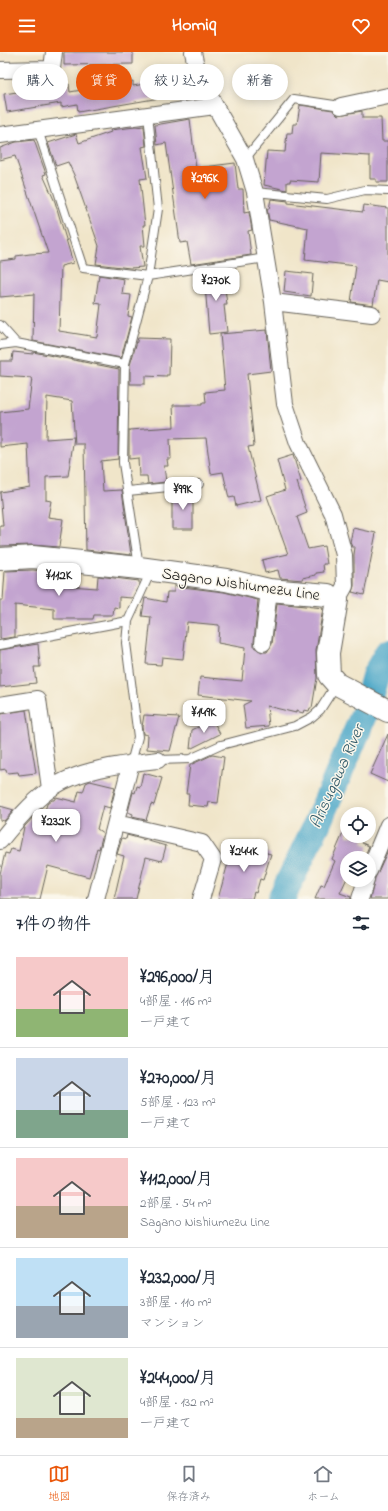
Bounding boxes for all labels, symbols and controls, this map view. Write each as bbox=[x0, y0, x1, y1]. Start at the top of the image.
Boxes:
text: Homiq bbox=[172, 13, 216, 39]
icon: menu bbox=[16, 15, 38, 37]
icon: heart bbox=[350, 15, 372, 37]
chip: 購入 bbox=[12, 64, 68, 100]
chip: 賃貸 bbox=[76, 64, 132, 100]
chip: 絞り込み bbox=[140, 64, 224, 100]
chip: 新着 bbox=[232, 64, 288, 100]
pin: ¥296K bbox=[177, 166, 233, 200]
text: ¥296K bbox=[191, 169, 219, 188]
pin: ¥270K bbox=[188, 268, 244, 302]
text: ¥270K bbox=[202, 271, 230, 290]
pin: ¥99K bbox=[159, 477, 207, 511]
text: ¥99K bbox=[173, 480, 193, 499]
street label: Sagano Nishiumezu Line bbox=[160, 562, 322, 608]
pin: ¥112K bbox=[31, 563, 87, 597]
text: ¥112K bbox=[46, 566, 72, 585]
pin: ¥149K bbox=[176, 700, 232, 734]
text: ¥149K bbox=[192, 703, 216, 722]
water label: Arisugawa River bbox=[303, 718, 373, 833]
map controls bbox=[340, 807, 376, 887]
button: locate bbox=[340, 807, 376, 843]
pin: ¥232K bbox=[28, 809, 84, 843]
text: ¥232K bbox=[41, 812, 71, 831]
pin: ¥244K bbox=[216, 839, 272, 873]
text: ¥244K bbox=[230, 842, 258, 861]
button: layers bbox=[340, 851, 376, 887]
text: 7件の物件 bbox=[16, 912, 91, 937]
icon: filters bbox=[350, 912, 372, 934]
text: ¥296,000/月 bbox=[140, 965, 215, 990]
icon: home bbox=[48, 973, 96, 1021]
text: 4部屋 · 116 m² bbox=[140, 992, 212, 1011]
text: 一戸建て bbox=[140, 1013, 192, 1032]
text: ¥270,000/月 bbox=[140, 1066, 217, 1091]
icon: home bbox=[48, 1074, 96, 1122]
text: 5部屋 · 123 m² bbox=[140, 1093, 216, 1112]
text: 一戸建て bbox=[140, 1114, 192, 1133]
text: ¥112,000/月 bbox=[140, 1167, 213, 1192]
icon: home bbox=[48, 1174, 96, 1222]
text: 2部屋 · 54 m² bbox=[140, 1194, 212, 1213]
text: Sagano Nishiumezu Line bbox=[140, 1213, 270, 1232]
text: ¥232,000/月 bbox=[140, 1266, 218, 1291]
icon: home bbox=[48, 1274, 96, 1322]
text: 3部屋 · 110 m² bbox=[140, 1293, 212, 1312]
text: マンション bbox=[140, 1314, 204, 1333]
text: ¥244,000/月 bbox=[140, 1366, 216, 1391]
icon: home bbox=[48, 1374, 96, 1422]
text: 4部屋 · 132 m² bbox=[140, 1393, 214, 1412]
text: 一戸建て bbox=[140, 1414, 192, 1433]
tab: 地図 bbox=[48, 1463, 70, 1505]
tab: 保存済み bbox=[167, 1463, 211, 1505]
tab: ホーム bbox=[307, 1463, 340, 1505]

